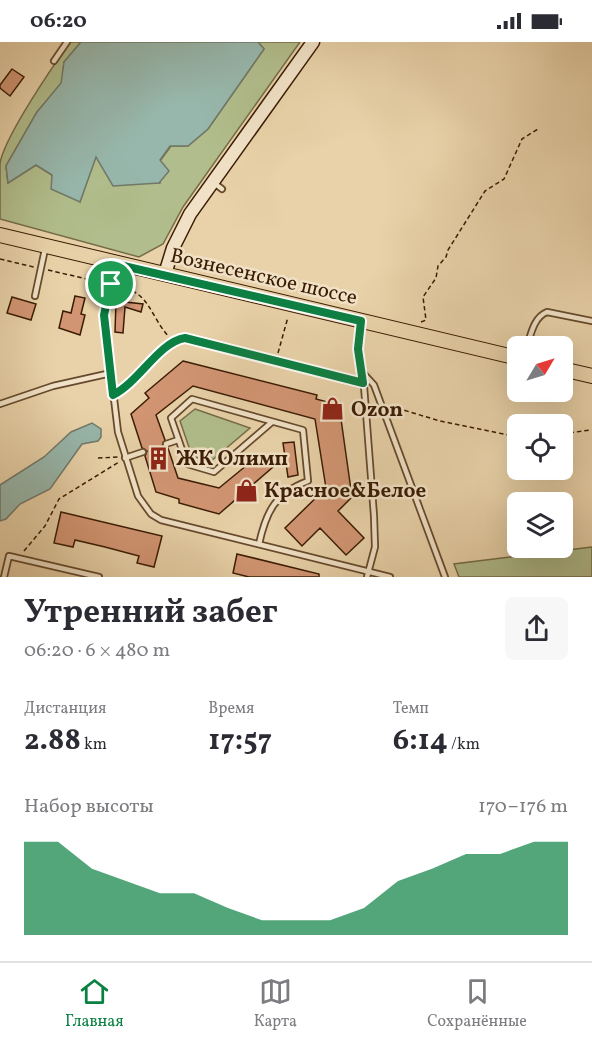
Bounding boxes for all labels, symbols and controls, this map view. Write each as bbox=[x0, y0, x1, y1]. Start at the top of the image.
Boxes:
text: 06:20 bbox=[30, 6, 87, 37]
street label: Вознесенское шоссе bbox=[167, 242, 360, 313]
pin bbox=[85, 258, 136, 309]
icon: arrive bbox=[94, 267, 127, 300]
north arrow bbox=[507, 336, 573, 402]
map controls bbox=[507, 336, 573, 558]
shop icon: Ozon bbox=[320, 396, 346, 422]
place label: Ozon bbox=[351, 396, 403, 425]
button: locate bbox=[507, 414, 573, 480]
building icon: ЖК Олимп bbox=[145, 445, 171, 471]
place label: ЖК Олимп bbox=[176, 445, 288, 474]
shop icon: Красное&Белое bbox=[233, 477, 259, 503]
place label: Красное&Белое bbox=[264, 477, 426, 506]
button: layers bbox=[507, 492, 573, 558]
text: Утренний забег bbox=[24, 591, 278, 637]
button: share bbox=[505, 597, 568, 660]
text: 06:20 · 6 × 480 m bbox=[24, 637, 170, 665]
text: Дистанция bbox=[24, 698, 106, 720]
text: Время bbox=[208, 698, 254, 720]
text: Темп bbox=[393, 698, 429, 720]
text: 2.88 bbox=[24, 720, 81, 762]
text: 17:57 bbox=[208, 720, 272, 762]
text: 6:14 bbox=[393, 720, 448, 762]
text: km bbox=[81, 734, 107, 756]
text: /km bbox=[448, 734, 480, 756]
text: Набор высоты bbox=[24, 793, 154, 821]
text: 170–176 m bbox=[478, 793, 568, 821]
tab: Главная bbox=[65, 975, 124, 1033]
tab: Карта bbox=[254, 975, 297, 1033]
tab: Сохранённые bbox=[427, 975, 527, 1033]

